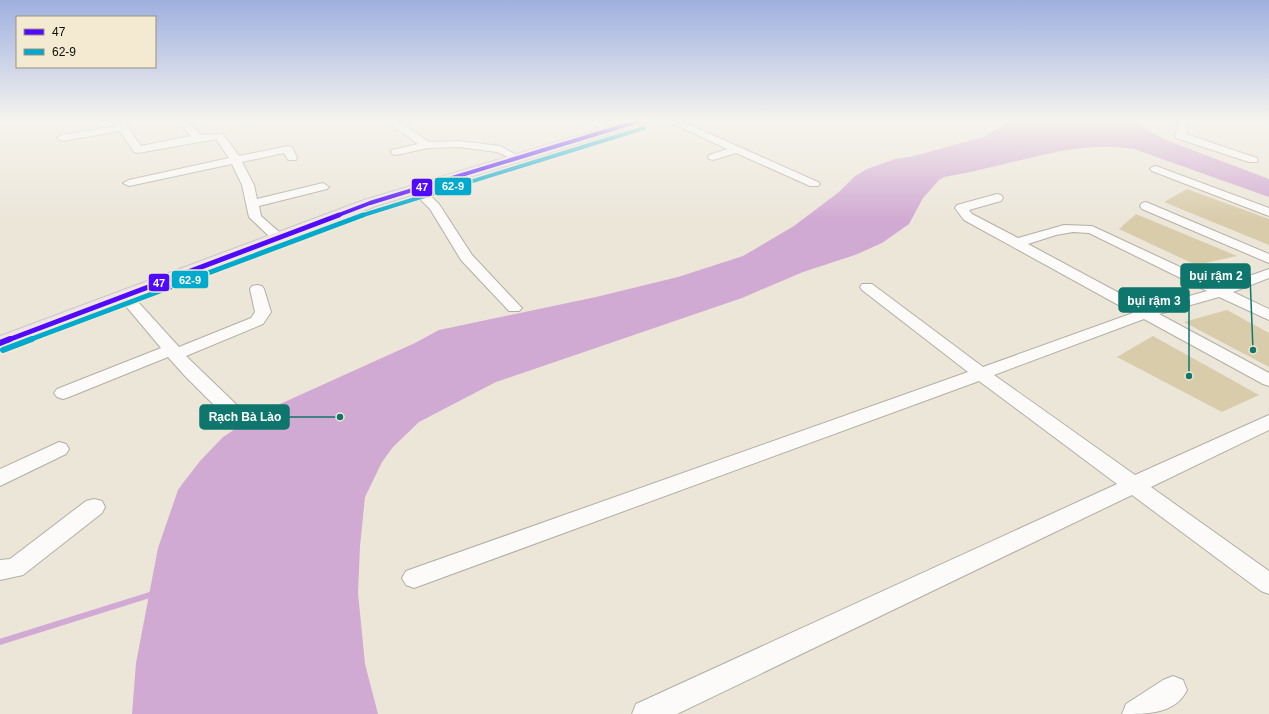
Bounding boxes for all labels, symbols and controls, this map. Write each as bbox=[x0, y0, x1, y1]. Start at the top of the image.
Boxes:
legend bbox=[16, 16, 156, 68]
text: 47 bbox=[52, 25, 66, 39]
text: 62-9 bbox=[52, 45, 76, 59]
line badge: 62-9 bbox=[434, 177, 472, 196]
line badge: 47 bbox=[411, 178, 433, 197]
text: 62-9 bbox=[442, 180, 464, 192]
text: 47 bbox=[416, 181, 428, 193]
callout: bụi rậm 2 bbox=[1181, 264, 1250, 288]
text: bụi rậm 2 bbox=[1189, 269, 1243, 283]
line badge: 62-9 bbox=[171, 270, 209, 289]
line badge: 47 bbox=[148, 273, 170, 292]
text: 62-9 bbox=[179, 274, 201, 286]
text: 47 bbox=[153, 277, 165, 289]
callout: bụi rậm 3 bbox=[1119, 288, 1189, 312]
text: bụi rậm 3 bbox=[1127, 294, 1181, 308]
callout: Rạch Bà Lào bbox=[200, 405, 289, 429]
text: Rạch Bà Lào bbox=[209, 410, 281, 424]

